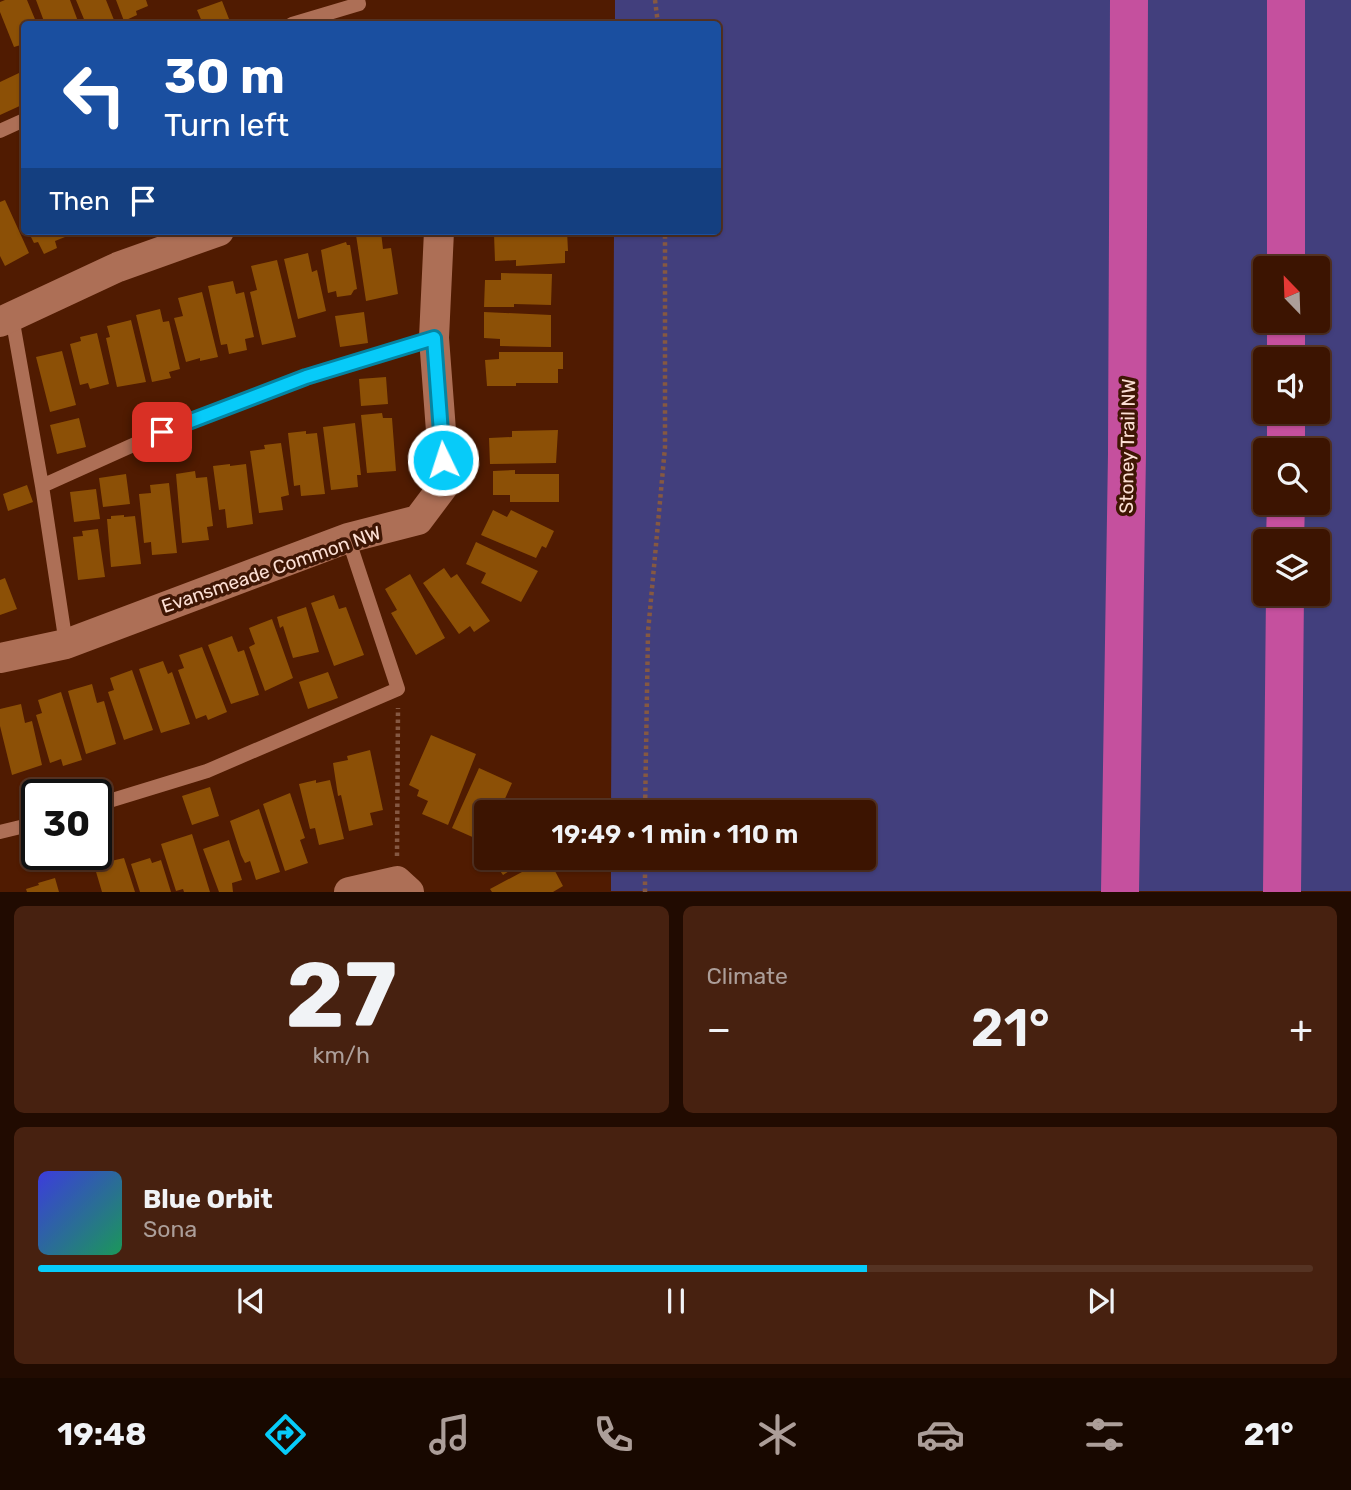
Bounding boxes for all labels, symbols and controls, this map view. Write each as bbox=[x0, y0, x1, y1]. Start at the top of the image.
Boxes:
text: 30 m bbox=[164, 47, 285, 105]
icon: left bbox=[49, 49, 140, 140]
text: Turn left bbox=[164, 106, 289, 144]
icon: arrive bbox=[124, 182, 162, 220]
text: Then bbox=[49, 186, 110, 217]
north arrow bbox=[1253, 256, 1330, 332]
map controls bbox=[1253, 256, 1330, 606]
button: sound bbox=[1253, 347, 1330, 424]
street label: Stoney Trail NW bbox=[1115, 378, 1140, 514]
pin bbox=[132, 402, 192, 462]
icon: arrive bbox=[143, 413, 181, 451]
position arrow bbox=[406, 423, 480, 497]
button: search bbox=[1253, 438, 1330, 515]
street label: Evansmeade Common NW bbox=[158, 521, 384, 618]
button: layers bbox=[1253, 529, 1330, 606]
speed limit sign: 30 bbox=[21, 779, 112, 870]
text: 19:49 · 1 min · 110 m bbox=[552, 819, 798, 850]
text: 27 bbox=[286, 941, 397, 1049]
text: Climate bbox=[707, 962, 788, 990]
text: 21° bbox=[971, 997, 1050, 1059]
text: − bbox=[707, 1006, 731, 1052]
text: + bbox=[1289, 1006, 1313, 1052]
text: km/h bbox=[313, 1041, 370, 1069]
text: Blue Orbit bbox=[143, 1184, 273, 1215]
text: Sona bbox=[143, 1215, 197, 1243]
icon: previous bbox=[232, 1282, 270, 1320]
icon: pause bbox=[657, 1282, 695, 1320]
icon: next bbox=[1082, 1282, 1120, 1320]
icon: directions bbox=[261, 1410, 310, 1459]
icon: music bbox=[425, 1410, 474, 1459]
icon: phone bbox=[589, 1410, 638, 1459]
icon: climate bbox=[753, 1410, 802, 1459]
icon: car bbox=[916, 1410, 965, 1459]
icon: filters bbox=[1080, 1410, 1129, 1459]
text: 19:48 bbox=[57, 1415, 147, 1453]
text: 21° bbox=[1244, 1415, 1294, 1453]

